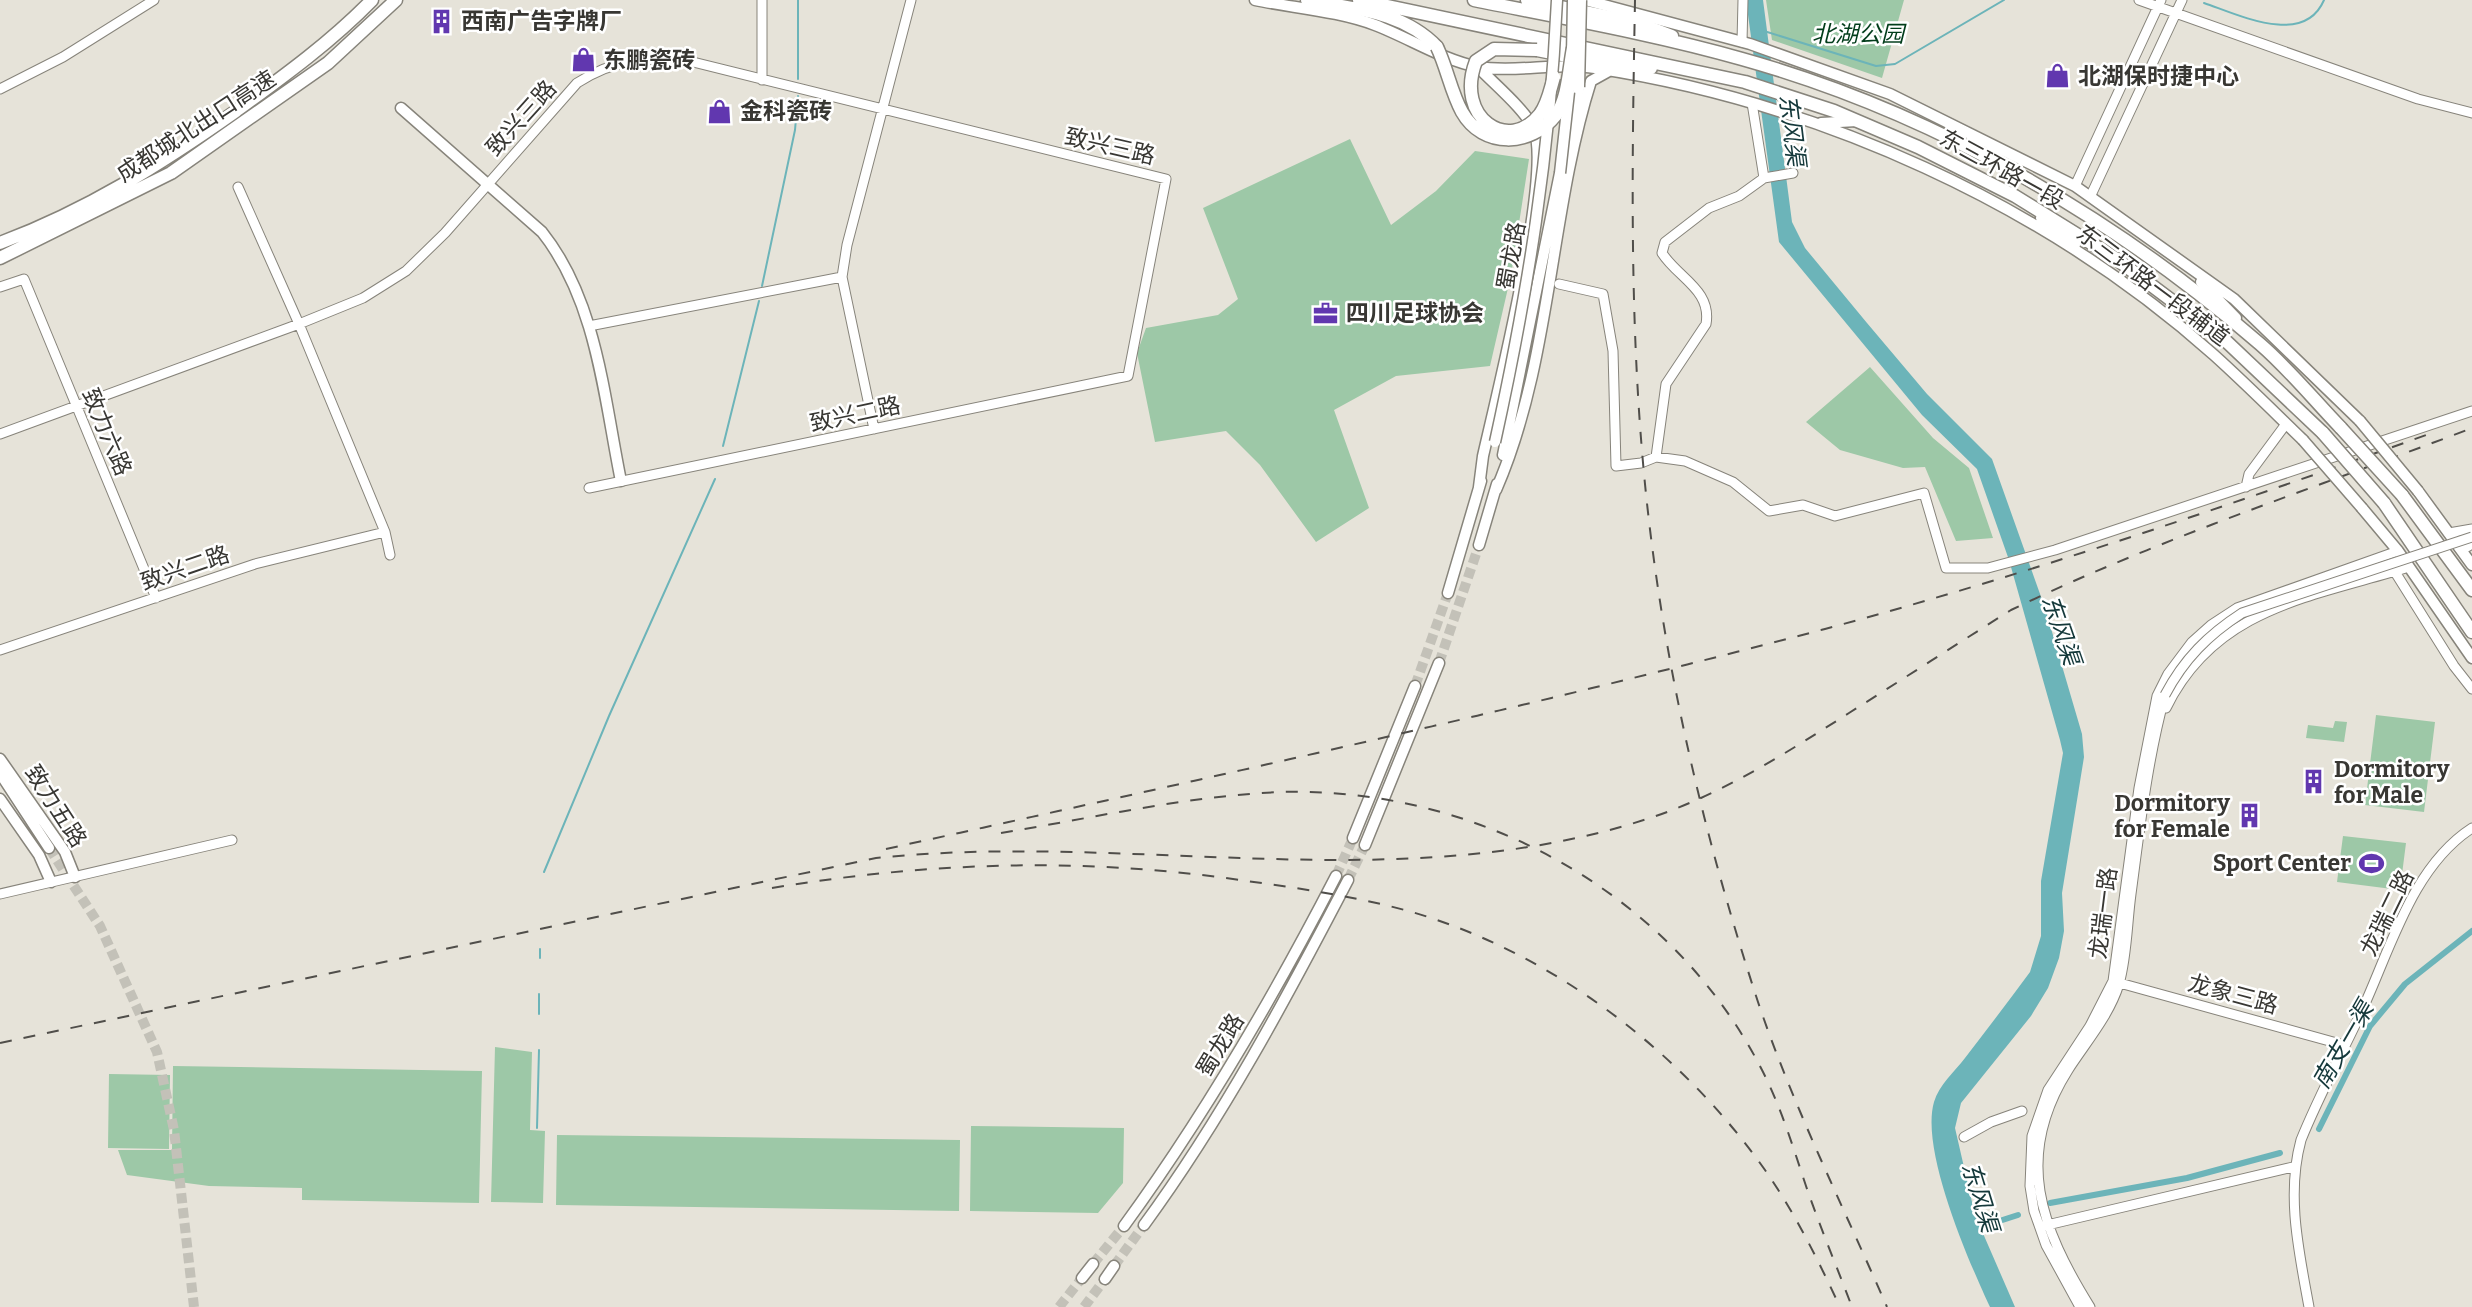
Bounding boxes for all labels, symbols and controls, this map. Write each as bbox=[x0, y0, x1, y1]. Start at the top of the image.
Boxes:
building icon: 西南广告字牌厂 bbox=[427, 7, 455, 35]
place label: 西南广告字牌厂 bbox=[461, 7, 622, 35]
park label: 北湖公园 bbox=[1812, 20, 1907, 48]
shop icon: 东鹏瓷砖 bbox=[569, 46, 597, 74]
place label: 东鹏瓷砖 bbox=[603, 46, 695, 74]
shop icon: 北湖保时捷中心 bbox=[2044, 62, 2072, 90]
place label: 北湖保时捷中心 bbox=[2078, 62, 2239, 90]
street label: 成都城北出口高速 bbox=[111, 64, 281, 188]
street label: 致兴三路 bbox=[480, 74, 562, 162]
water label: 东风渠 bbox=[1774, 93, 1811, 170]
shop icon: 金科瓷砖 bbox=[706, 97, 734, 125]
place label: 金科瓷砖 bbox=[740, 97, 832, 125]
street label: 致兴三路 bbox=[1062, 122, 1158, 170]
street label: 东三环路一段 bbox=[1935, 123, 2069, 215]
street label: 东三环路一段辅道 bbox=[2071, 218, 2235, 352]
street label: 蜀龙路 bbox=[1491, 220, 1531, 292]
office icon: 四川足球协会 bbox=[1312, 299, 1340, 327]
place label: 四川足球协会 bbox=[1346, 299, 1484, 327]
street label: 致力六路 bbox=[76, 384, 138, 480]
street label: 致兴二路 bbox=[807, 391, 903, 437]
street label: 致兴二路 bbox=[137, 540, 233, 596]
water label: 东风渠 bbox=[2036, 591, 2087, 671]
place label: Dormitory for Male bbox=[2334, 755, 2450, 809]
street label: 致力五路 bbox=[19, 760, 93, 852]
building icon: Dormitory for Male bbox=[2300, 768, 2328, 796]
place label: Dormitory for Female bbox=[2114, 789, 2230, 843]
building icon: Dormitory for Female bbox=[2236, 802, 2264, 830]
place label: Sport Center bbox=[2213, 849, 2351, 877]
sports icon: Sport Center bbox=[2357, 849, 2385, 877]
street label: 龙瑞一路 bbox=[2083, 866, 2123, 960]
street label: 龙瑞二路 bbox=[2354, 866, 2420, 960]
street label: 龙象三路 bbox=[2185, 969, 2281, 1019]
water label: 南支一渠 bbox=[2307, 994, 2381, 1094]
street label: 蜀龙路 bbox=[1190, 1008, 1250, 1082]
water label: 东风渠 bbox=[1956, 1158, 2005, 1238]

